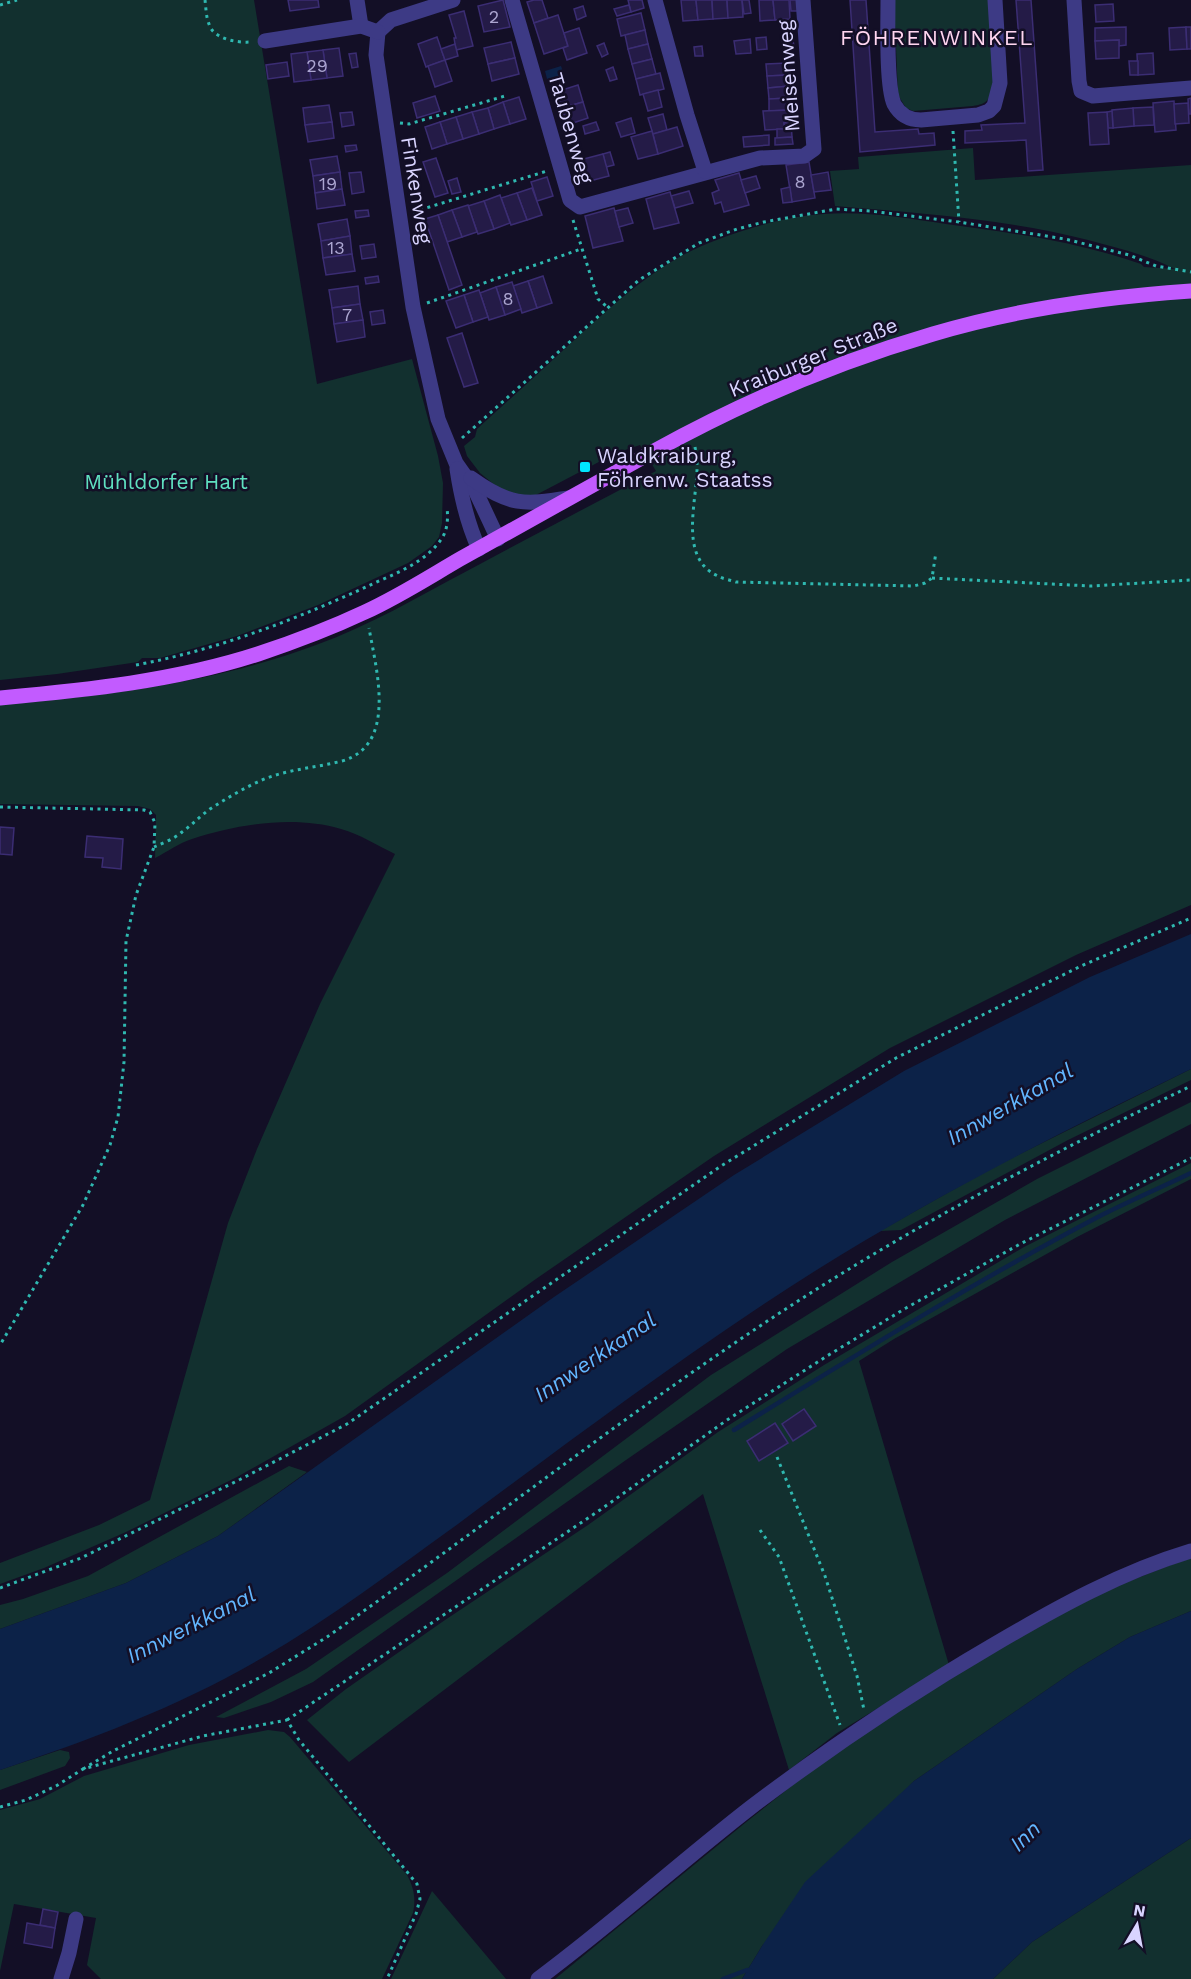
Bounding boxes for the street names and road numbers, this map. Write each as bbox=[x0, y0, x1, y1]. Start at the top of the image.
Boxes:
street label: Meisenweg bbox=[772, 18, 804, 133]
street label: Taubenweg bbox=[543, 70, 599, 187]
street label: Finkenweg bbox=[396, 135, 438, 246]
street label: Kraiburger Straße bbox=[725, 312, 901, 402]

